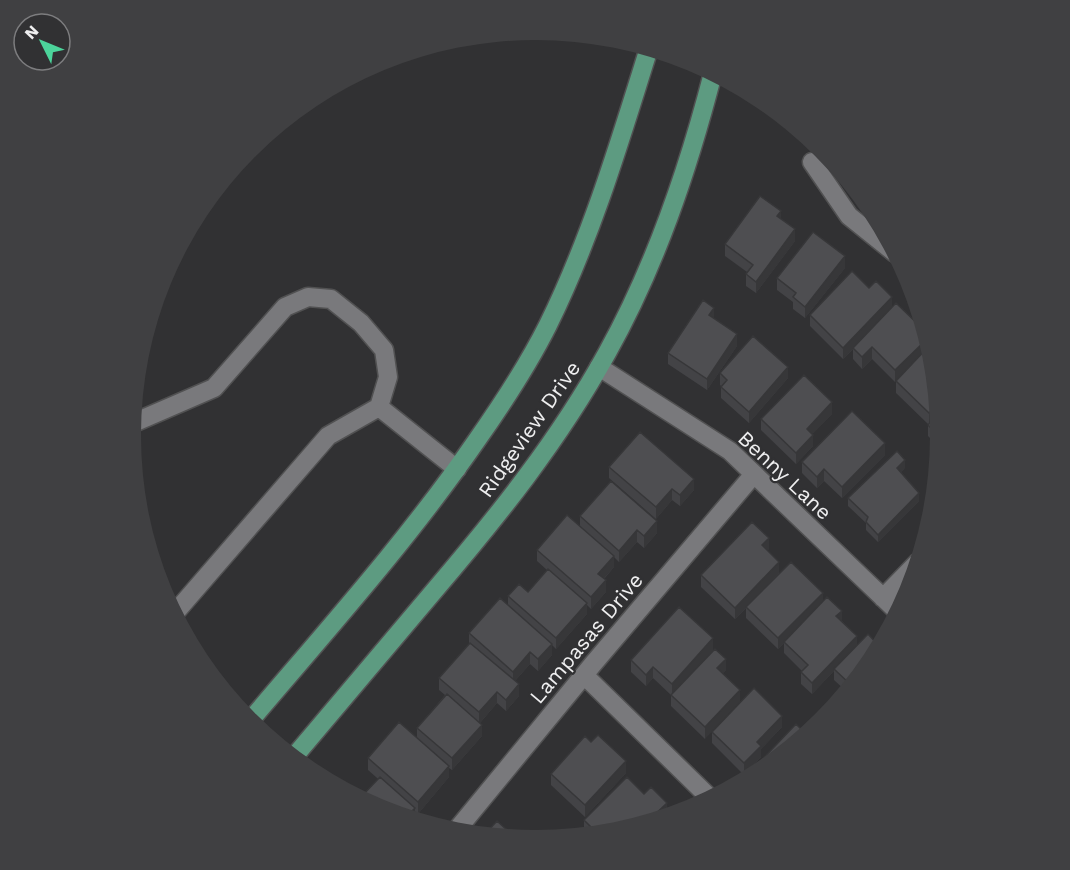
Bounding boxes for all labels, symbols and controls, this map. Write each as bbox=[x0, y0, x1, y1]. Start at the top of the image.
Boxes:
north arrow bbox=[12, 12, 72, 72]
text: N bbox=[20, 21, 42, 43]
street label: Ridgeview Drive bbox=[473, 356, 585, 502]
street label: Benny Lane bbox=[733, 425, 837, 525]
street label: Lampasas Drive bbox=[524, 568, 648, 708]

